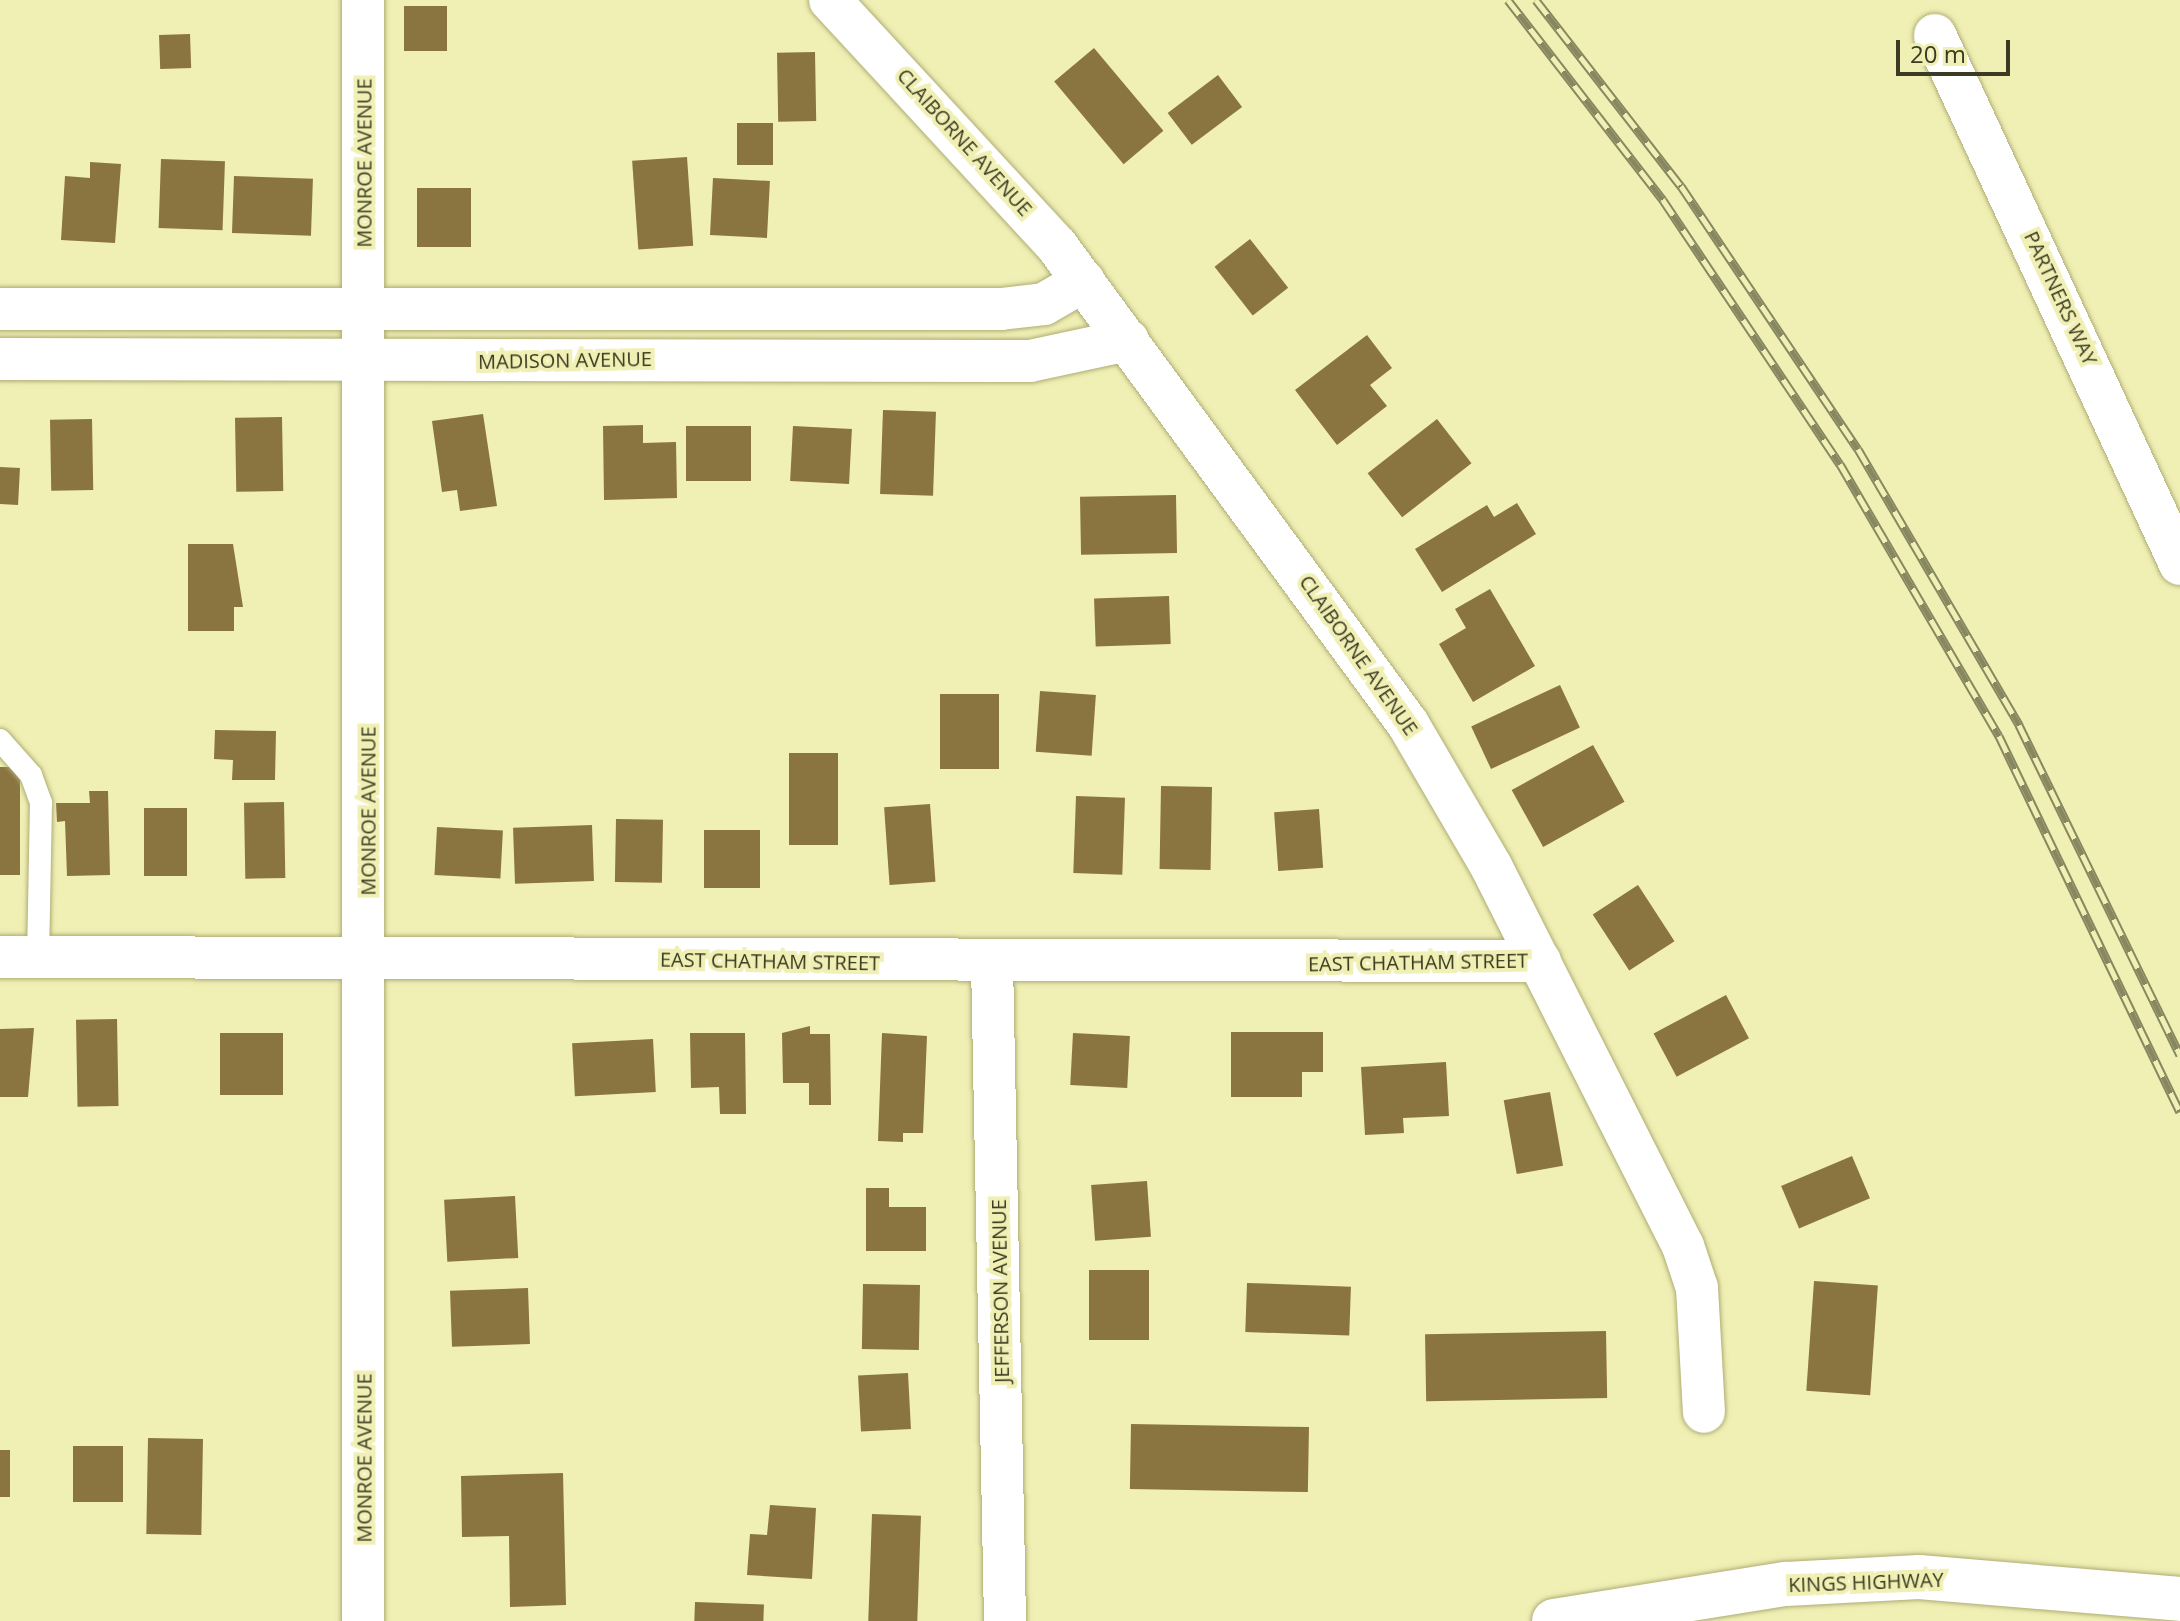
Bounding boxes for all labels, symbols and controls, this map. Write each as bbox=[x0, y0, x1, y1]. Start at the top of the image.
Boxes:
scale bar bbox=[1900, 24, 2014, 74]
text: 20 m bbox=[1910, 37, 1966, 70]
street label: CLAIBORNE AVENUE bbox=[893, 63, 1037, 221]
street label: MONROE AVENUE bbox=[352, 78, 376, 248]
street label: PARTNERS WAY bbox=[2019, 227, 2103, 369]
street label: MADISON AVENUE bbox=[478, 346, 652, 374]
street label: CLAIBORNE AVENUE bbox=[1295, 570, 1423, 740]
street label: MONROE AVENUE bbox=[356, 726, 380, 896]
street label: EAST CHATHAM STREET bbox=[660, 947, 880, 975]
street label: EAST CHATHAM STREET bbox=[1308, 948, 1528, 976]
street label: JEFFERSON AVENUE bbox=[986, 1199, 1014, 1383]
street label: MONROE AVENUE bbox=[352, 1373, 376, 1543]
street label: KINGS HIGHWAY bbox=[1788, 1567, 1944, 1597]

